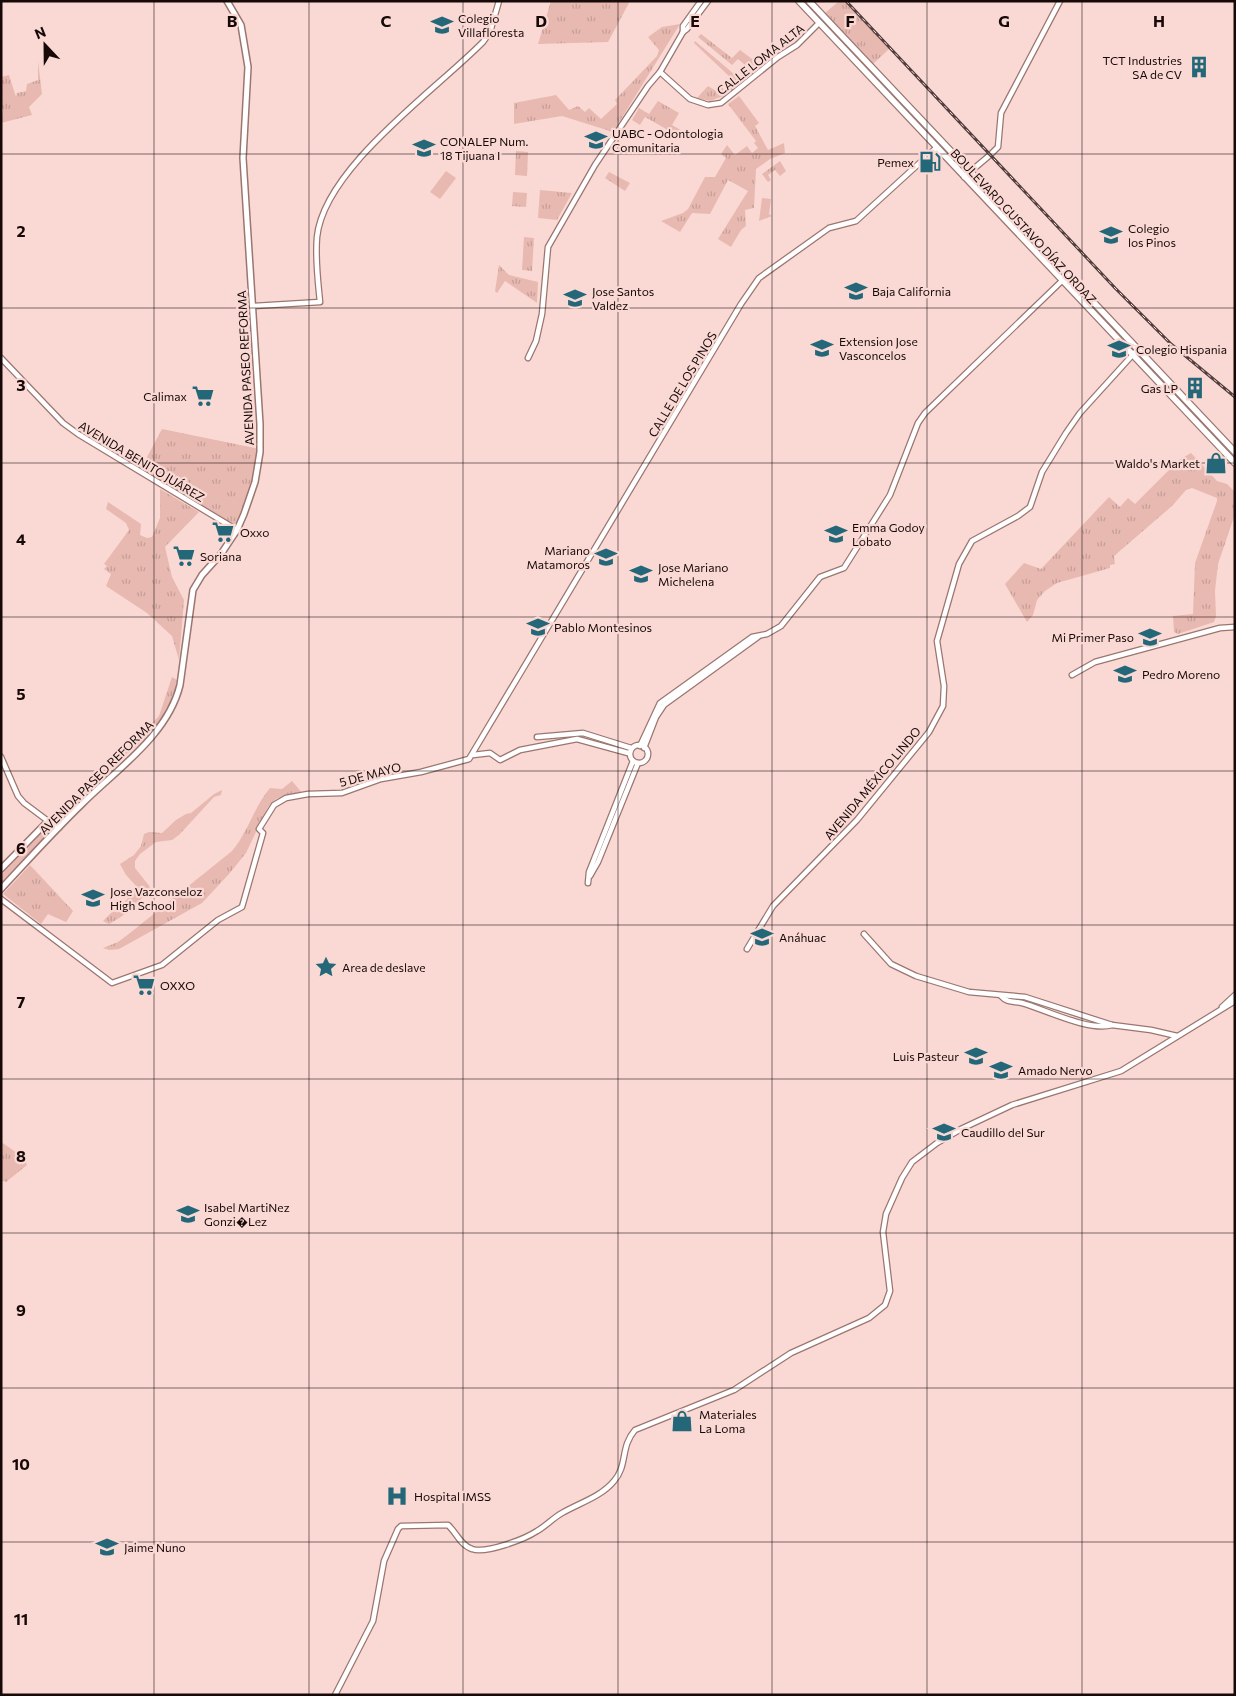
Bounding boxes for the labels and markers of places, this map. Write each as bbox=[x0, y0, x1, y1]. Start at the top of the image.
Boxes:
place label: Colegio Villafloresta bbox=[458, 11, 524, 39]
school or university icon: Colegio Villafloresta bbox=[429, 12, 455, 38]
place label: TCT Industries SA de CV bbox=[1103, 53, 1182, 81]
building icon: TCT Industries SA de CV bbox=[1186, 54, 1212, 80]
place label: UABC - Odontologia Comunitaria bbox=[612, 126, 723, 154]
school or university icon: UABC - Odontologia Comunitaria bbox=[583, 127, 609, 153]
place label: CONALEP Num. 18 Tijuana I bbox=[440, 134, 528, 162]
school or university icon: CONALEP Num. 18 Tijuana I bbox=[411, 135, 437, 161]
fuel station icon: Pemex bbox=[917, 149, 943, 175]
place label: Pemex bbox=[877, 155, 915, 169]
place label: Colegio los Pinos bbox=[1128, 221, 1176, 249]
school or university icon: Colegio los Pinos bbox=[1098, 222, 1124, 248]
school or university icon: Baja California bbox=[843, 278, 869, 304]
place label: Jose Santos Valdez bbox=[592, 284, 654, 312]
place label: Baja California bbox=[872, 284, 951, 298]
school or university icon: Jose Santos Valdez bbox=[562, 285, 588, 311]
place label: Extension Jose Vasconcelos bbox=[839, 334, 918, 362]
school or university icon: Extension Jose Vasconcelos bbox=[809, 335, 835, 361]
school or university icon: Colegio Hispania bbox=[1106, 336, 1132, 362]
place label: Colegio Hispania bbox=[1136, 342, 1227, 356]
building icon: Gas LP bbox=[1182, 375, 1208, 401]
place label: Gas LP bbox=[1141, 381, 1178, 395]
supermarket icon: Calimax bbox=[190, 383, 216, 409]
place label: Calimax bbox=[143, 389, 188, 403]
shop icon: Waldo's Market bbox=[1203, 450, 1229, 476]
place label: Waldo's Market bbox=[1115, 456, 1200, 470]
supermarket icon: Oxxo bbox=[210, 519, 236, 545]
place label: Emma Godoy Lobato bbox=[852, 520, 925, 548]
school or university icon: Emma Godoy Lobato bbox=[823, 521, 849, 547]
place label: Oxxo bbox=[240, 525, 269, 539]
supermarket icon: Soriana bbox=[171, 543, 197, 569]
place label: Mariano Matamoros bbox=[526, 543, 590, 571]
school or university icon: Mariano Matamoros bbox=[593, 544, 619, 570]
place label: Soriana bbox=[200, 549, 242, 563]
place label: Jose Mariano Michelena bbox=[658, 560, 728, 588]
school or university icon: Jose Mariano Michelena bbox=[628, 561, 654, 587]
school or university icon: Pablo Montesinos bbox=[525, 614, 551, 640]
place label: Pablo Montesinos bbox=[554, 620, 652, 634]
school or university icon: Mi Primer Paso bbox=[1137, 624, 1163, 650]
place label: Mi Primer Paso bbox=[1051, 630, 1134, 644]
school or university icon: Pedro Moreno bbox=[1112, 661, 1138, 687]
place label: Pedro Moreno bbox=[1142, 667, 1220, 681]
place label: Jose Vazconseloz High School bbox=[110, 884, 202, 912]
school or university icon: Jose Vazconseloz High School bbox=[80, 885, 106, 911]
school or university icon: Anáhuac bbox=[749, 924, 775, 950]
place label: Anáhuac bbox=[779, 930, 826, 944]
place icon: Area de deslave bbox=[313, 954, 339, 980]
place label: Area de deslave bbox=[342, 960, 426, 974]
supermarket icon: OXXO bbox=[131, 972, 157, 998]
place label: OXXO bbox=[160, 978, 195, 992]
school or university icon: Luis Pasteur bbox=[963, 1043, 989, 1069]
place label: Luis Pasteur bbox=[893, 1049, 959, 1063]
school or university icon: Amado Nervo bbox=[988, 1057, 1014, 1083]
place label: Amado Nervo bbox=[1018, 1063, 1093, 1077]
school or university icon: Caudillo del Sur bbox=[931, 1119, 957, 1145]
place label: Caudillo del Sur bbox=[961, 1125, 1045, 1139]
place label: Isabel MartiNez Gonzi�Lez bbox=[204, 1200, 290, 1228]
school or university icon: Isabel MartiNez Gonzi�Lez bbox=[175, 1201, 201, 1227]
place label: Materiales La Loma bbox=[699, 1407, 757, 1435]
shop icon: Materiales La Loma bbox=[669, 1408, 695, 1434]
hospital icon: Hospital IMSS bbox=[384, 1483, 410, 1509]
place label: Hospital IMSS bbox=[414, 1489, 491, 1503]
school or university icon: Jaime Nuno bbox=[94, 1534, 120, 1560]
place label: Jaime Nuno bbox=[124, 1540, 186, 1555]

